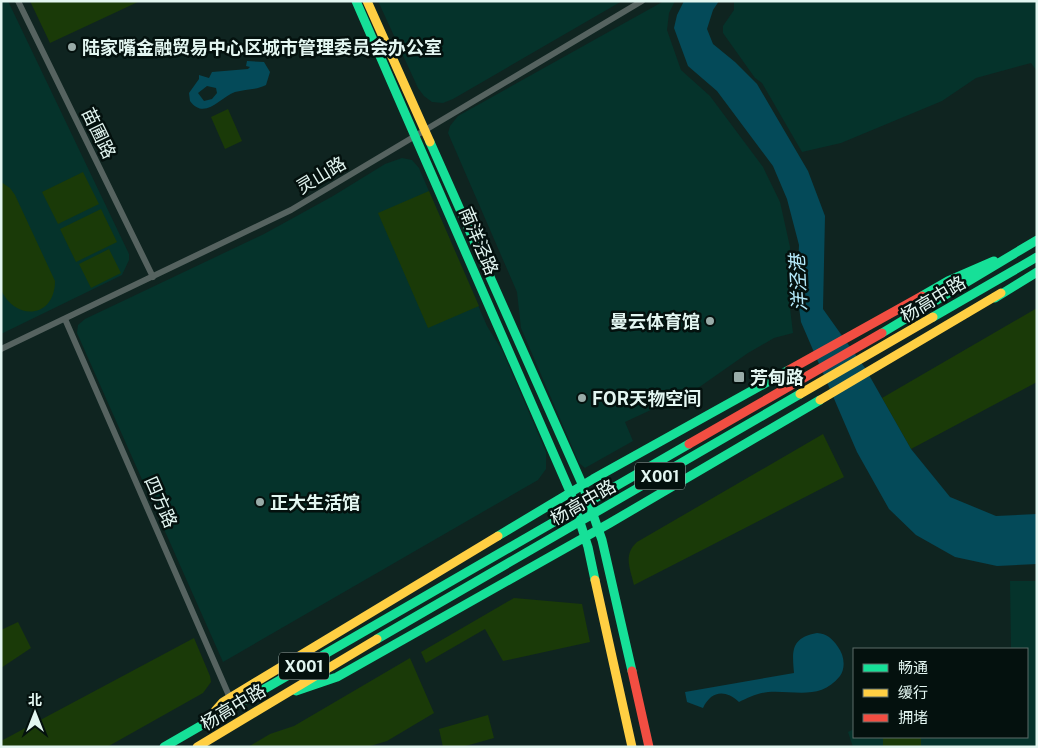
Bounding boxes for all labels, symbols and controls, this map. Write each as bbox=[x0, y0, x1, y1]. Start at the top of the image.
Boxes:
place label: 陆家嘴金融贸易中心区城市管理委员会办公室 bbox=[82, 37, 442, 58]
marker: 陆家嘴金融贸易中心区城市管理委员会办公室 bbox=[66, 41, 78, 53]
street label: 苗圃路 bbox=[78, 104, 120, 162]
street label: 灵山路 bbox=[292, 152, 350, 198]
street label: 南洋泾路 bbox=[455, 204, 503, 278]
water label: 洋泾港 bbox=[785, 251, 810, 312]
street label: 杨高中路 bbox=[897, 271, 969, 327]
place label: 曼云体育馆 bbox=[610, 311, 700, 332]
marker: 曼云体育馆 bbox=[704, 315, 716, 327]
place label: 芳甸路 bbox=[750, 367, 804, 388]
marker: 芳甸路 bbox=[732, 370, 746, 384]
place label: FOR天物空间 bbox=[592, 388, 701, 409]
marker: FOR天物空间 bbox=[576, 392, 588, 404]
road number: X001 bbox=[635, 462, 685, 490]
street label: 四方路 bbox=[140, 473, 182, 531]
street label: 杨高中路 bbox=[547, 475, 619, 529]
place label: 正大生活馆 bbox=[270, 492, 360, 513]
marker: 正大生活馆 bbox=[254, 496, 266, 508]
legend bbox=[853, 648, 1028, 738]
road number: X001 bbox=[279, 652, 329, 679]
text: 畅通 bbox=[898, 659, 928, 676]
street label: 杨高中路 bbox=[197, 679, 269, 735]
text: 缓行 bbox=[898, 684, 928, 701]
north arrow bbox=[10, 688, 60, 738]
text: 北 bbox=[28, 692, 42, 708]
text: 拥堵 bbox=[898, 709, 928, 726]

